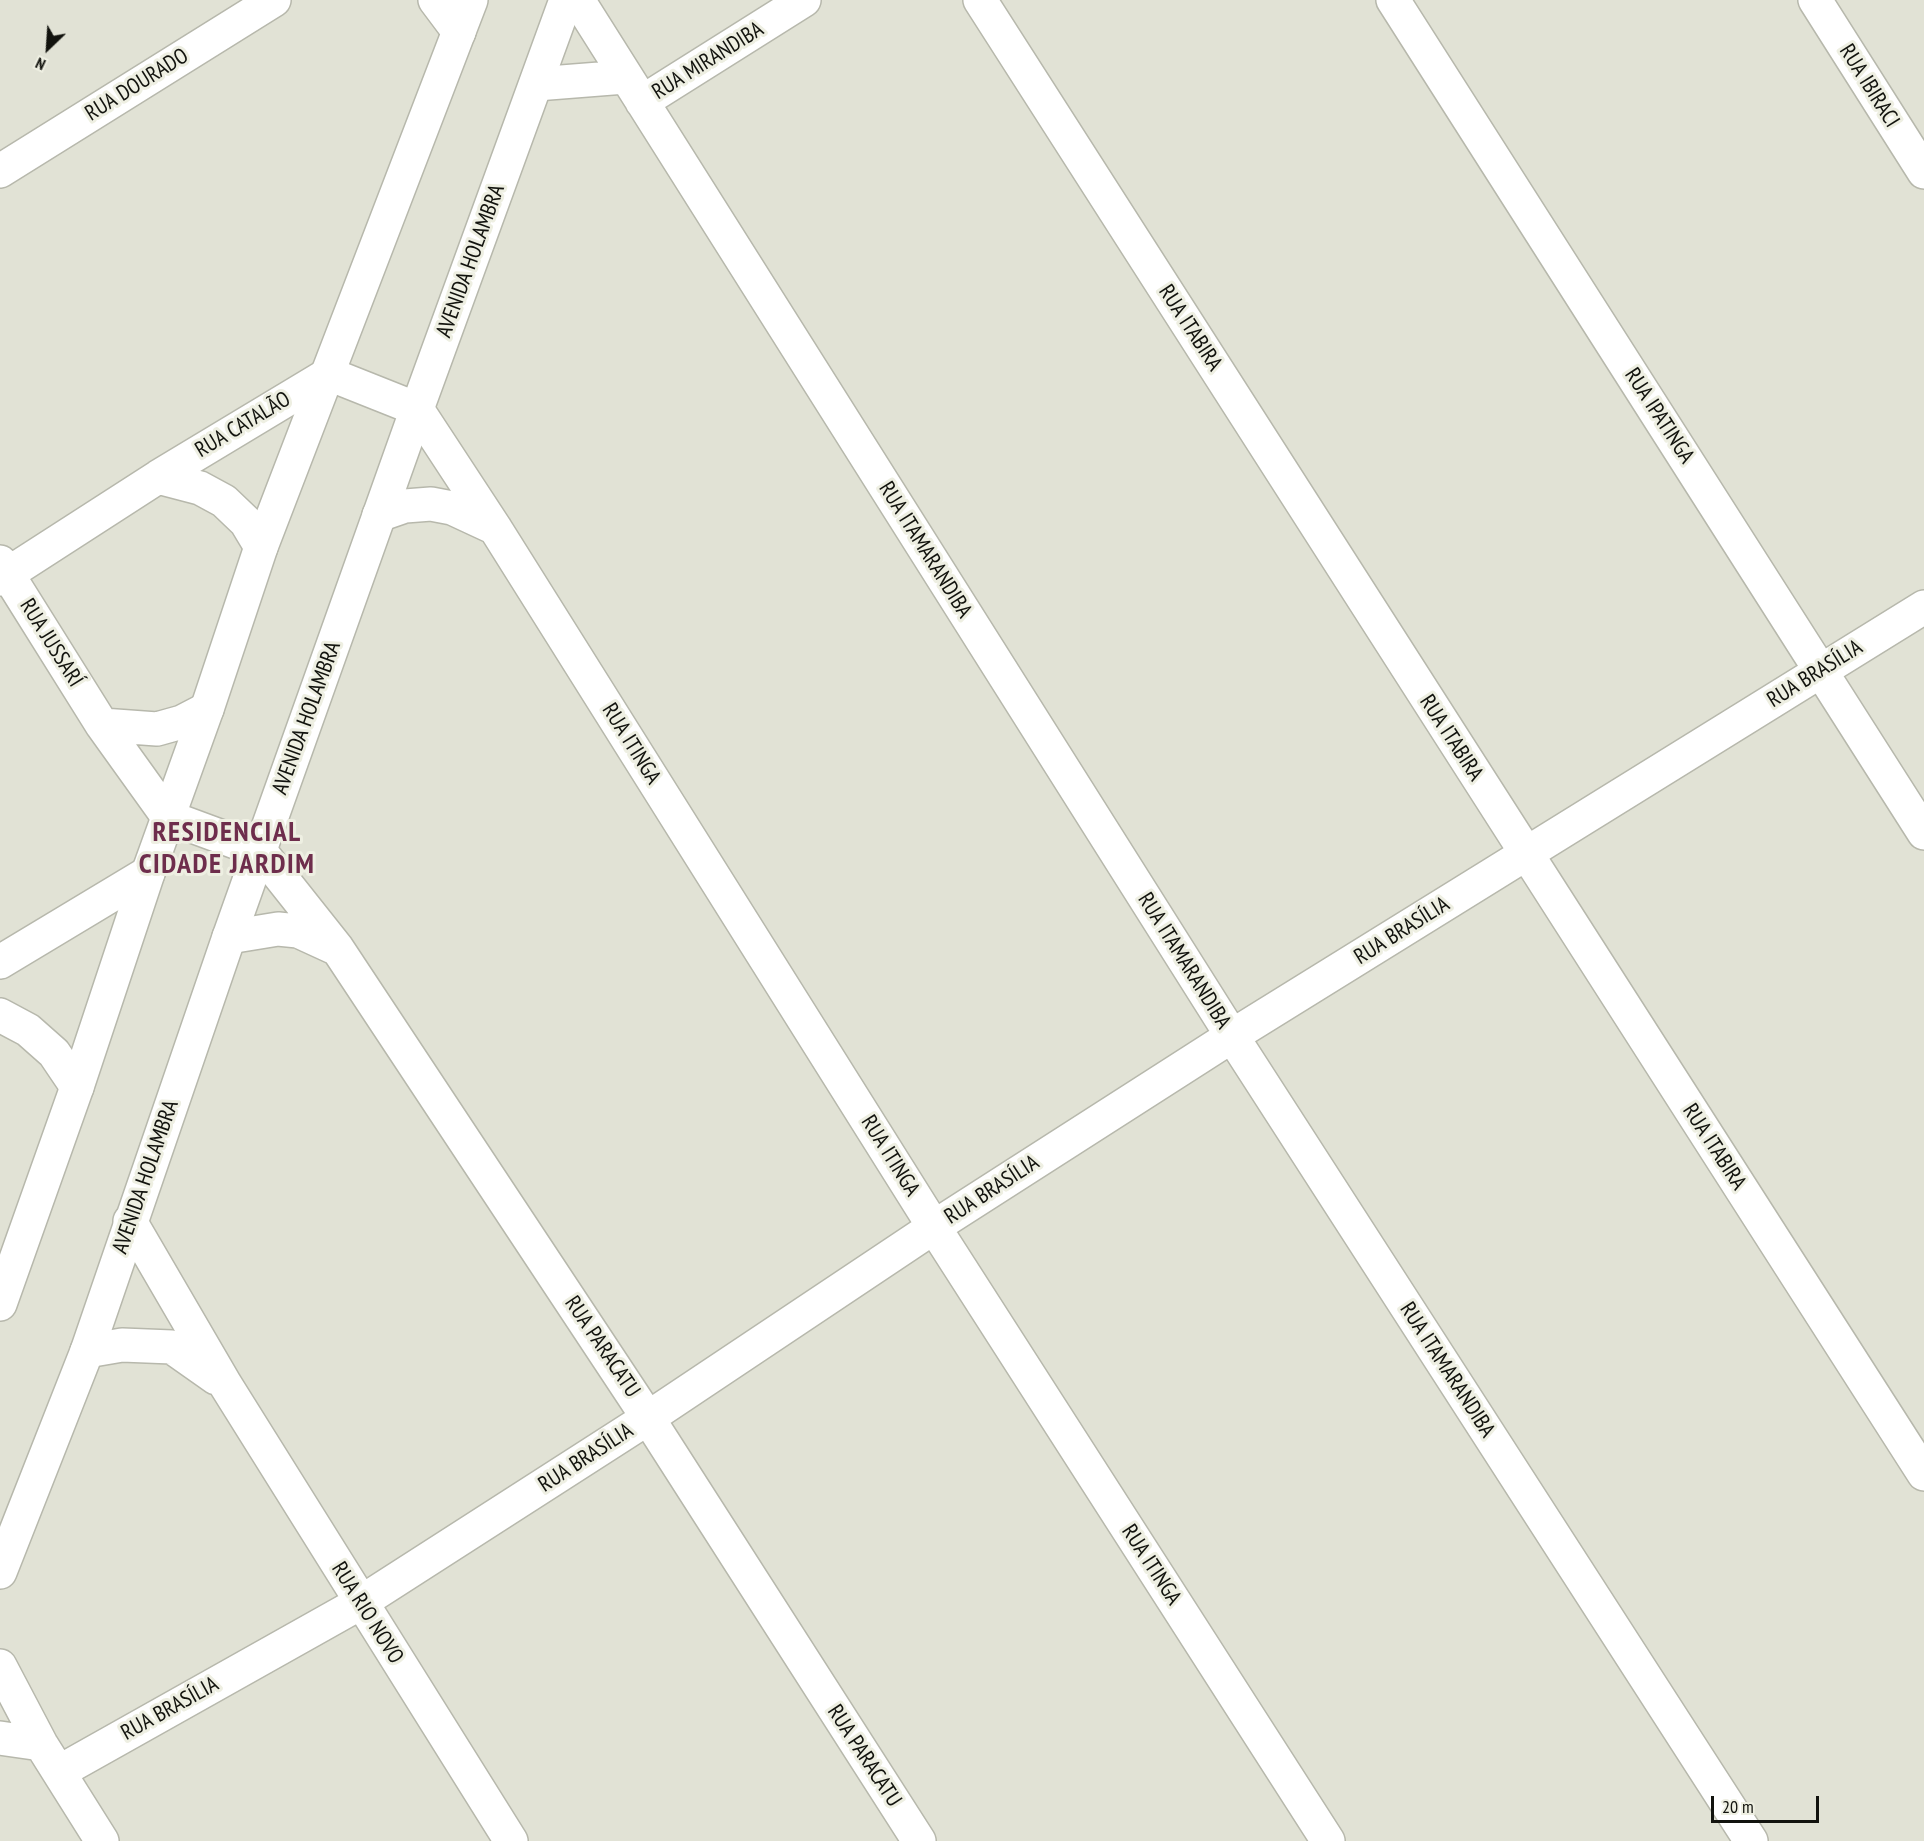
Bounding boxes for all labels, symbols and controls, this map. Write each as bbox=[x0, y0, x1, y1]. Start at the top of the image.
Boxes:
street label: RUA MIRANDIBA bbox=[648, 16, 768, 106]
north arrow bbox=[18, 18, 78, 78]
street label: RUA IBIRACI bbox=[1833, 40, 1905, 132]
street label: RUA DOURADO bbox=[81, 43, 193, 127]
text: N bbox=[32, 53, 49, 75]
street label: AVENIDA HOLAMBRA bbox=[431, 181, 511, 341]
street label: RUA ITABIRA bbox=[1152, 280, 1228, 376]
street label: RUA IPATINGA bbox=[1618, 363, 1700, 469]
street label: RUA CATALÃO bbox=[191, 386, 295, 464]
street label: RUA ITAMARANDIBA bbox=[873, 477, 977, 623]
street label: RUA JUSSARÍ bbox=[14, 594, 88, 692]
street label: RUA BRASÍLIA bbox=[1763, 634, 1867, 714]
street label: AVENIDA HOLAMBRA bbox=[267, 638, 347, 798]
street label: RUA ITABIRA bbox=[1413, 690, 1489, 786]
street label: RUA ITINGA bbox=[596, 699, 666, 789]
district label: RESIDENCIAL CIDADE JARDIM bbox=[139, 816, 315, 882]
street label: RUA ITAMARANDIBA bbox=[1132, 888, 1236, 1034]
street label: RUA BRASÍLIA bbox=[1350, 891, 1454, 971]
street label: AVENIDA HOLAMBRA bbox=[107, 1097, 185, 1257]
street label: RUA ITABIRA bbox=[1676, 1099, 1752, 1195]
street label: RUA ITINGA bbox=[855, 1111, 925, 1201]
street label: RUA BRASÍLIA bbox=[940, 1150, 1044, 1230]
street label: RUA PARACATU bbox=[559, 1291, 645, 1403]
street label: RUA ITAMARANDIBA bbox=[1394, 1298, 1500, 1442]
street label: RUA BRASÍLIA bbox=[534, 1418, 638, 1498]
street label: RUA ITINGA bbox=[1115, 1520, 1187, 1610]
street label: RUA RIO NOVO bbox=[325, 1557, 409, 1669]
street label: RUA BRASÍLIA bbox=[117, 1671, 223, 1747]
street label: RUA PARACATU bbox=[821, 1700, 907, 1812]
scale bar bbox=[1714, 1784, 1822, 1822]
text: 20 m bbox=[1722, 1795, 1754, 1818]

